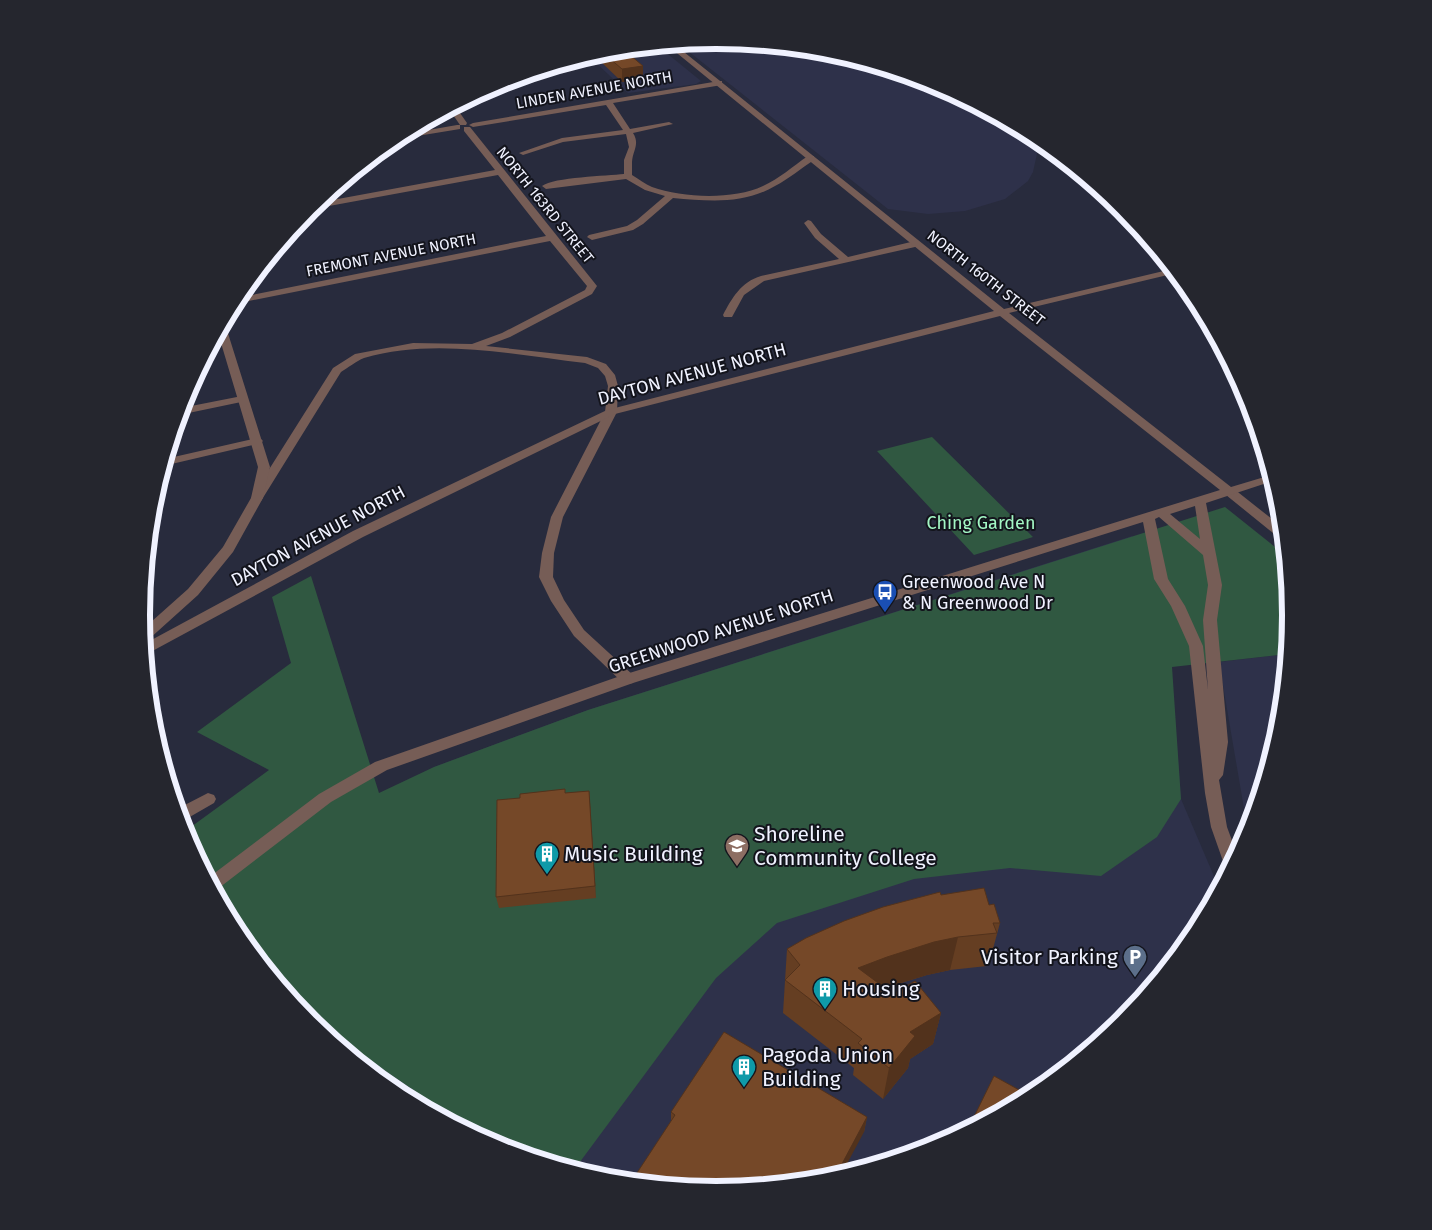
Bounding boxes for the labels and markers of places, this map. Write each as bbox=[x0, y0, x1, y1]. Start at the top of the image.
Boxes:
place label: Greenwood Ave N & N Greenwood Dr bbox=[902, 571, 1053, 614]
bus stop icon: Greenwood Ave N & N Greenwood Dr bbox=[872, 579, 898, 613]
place label: Shoreline Community College bbox=[754, 821, 937, 871]
school or university icon: Shoreline Community College bbox=[724, 833, 750, 867]
building icon: Music Building bbox=[534, 841, 560, 875]
place label: Music Building bbox=[564, 841, 703, 867]
place label: Visitor Parking bbox=[981, 944, 1118, 970]
parking icon: Visitor Parking bbox=[1122, 944, 1148, 978]
building icon: Housing bbox=[812, 976, 838, 1010]
place label: Housing bbox=[842, 976, 920, 1002]
place label: Pagoda Union Building bbox=[762, 1042, 893, 1092]
building icon: Pagoda Union Building bbox=[731, 1054, 757, 1088]

